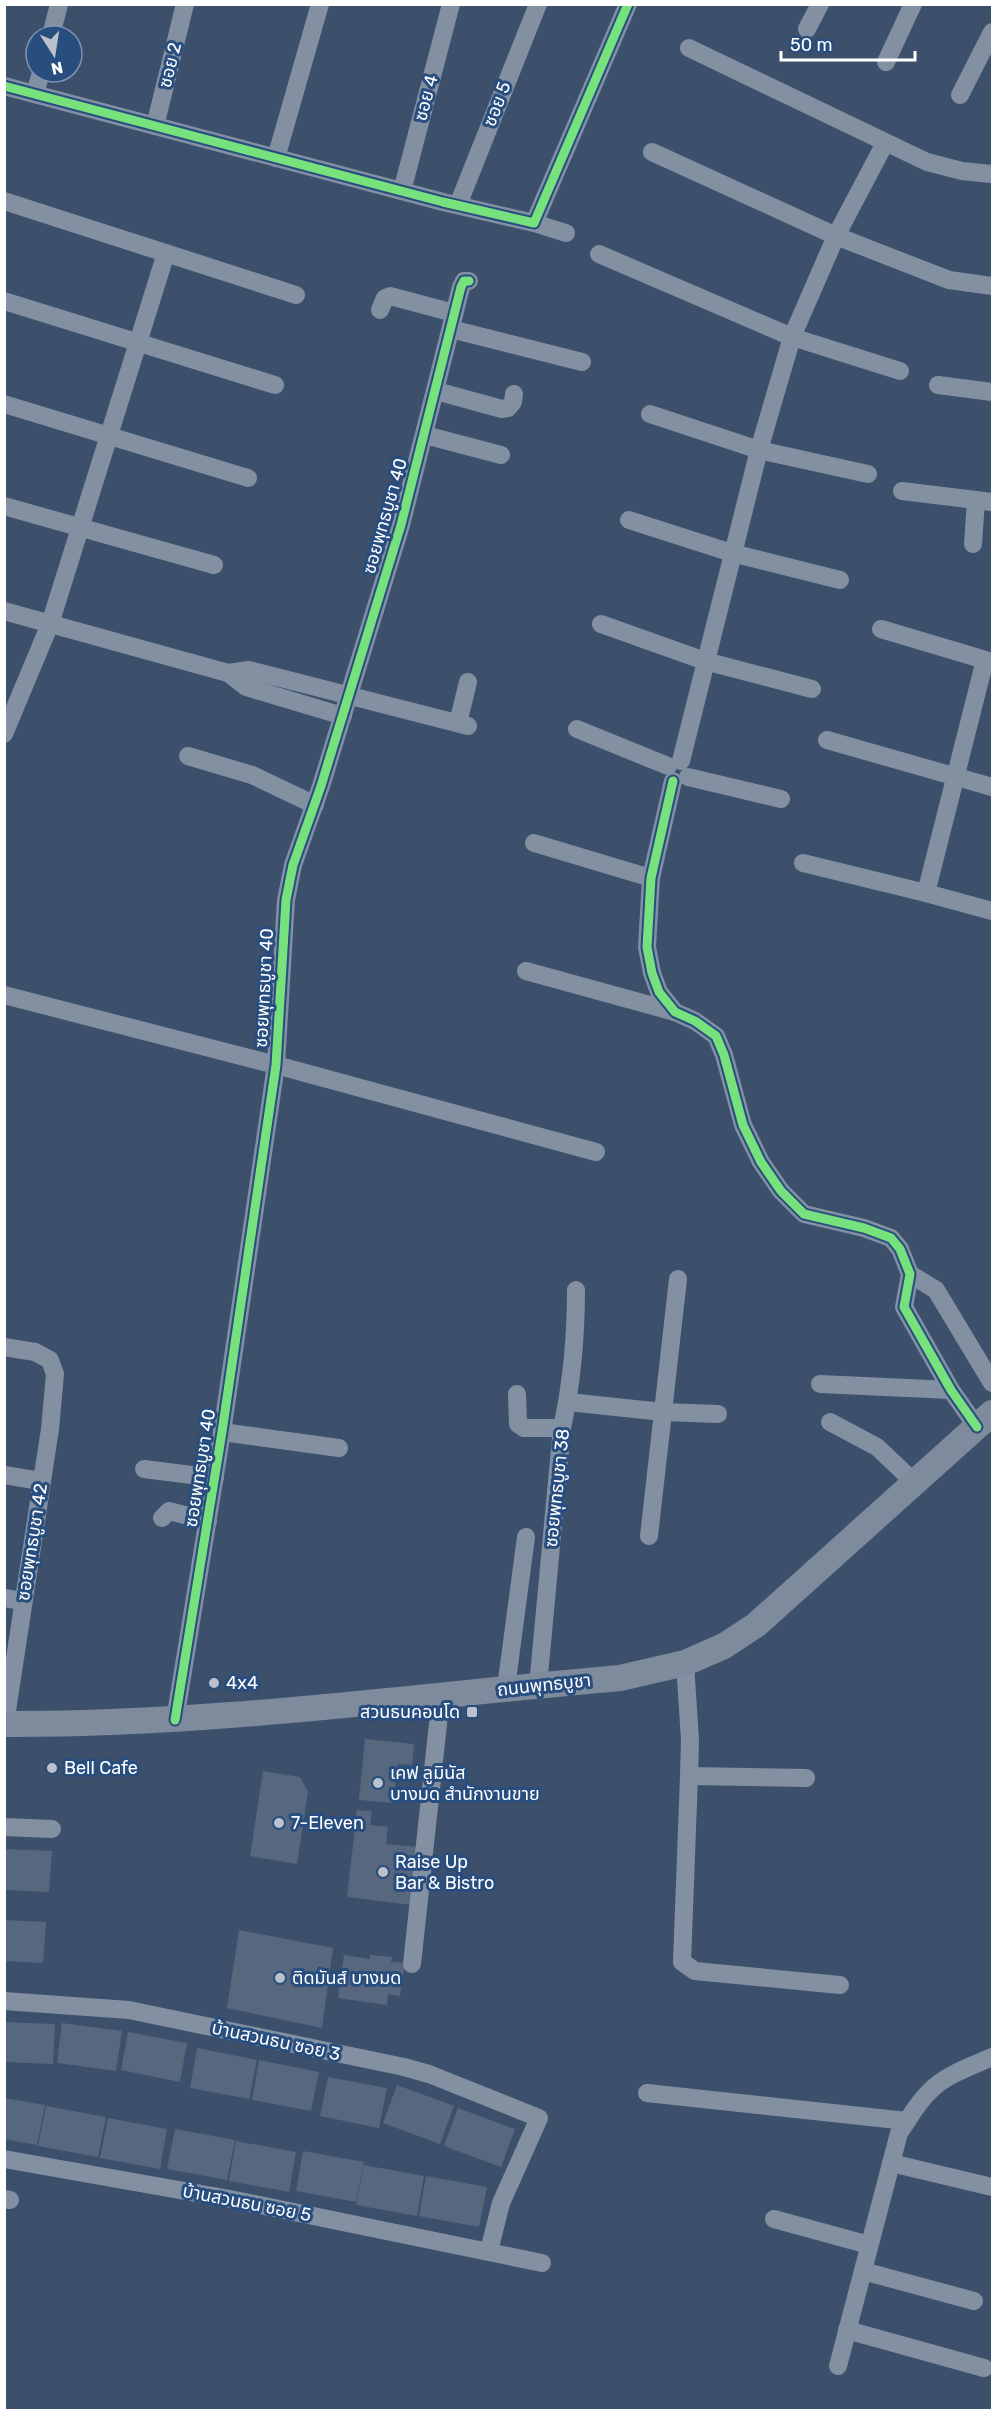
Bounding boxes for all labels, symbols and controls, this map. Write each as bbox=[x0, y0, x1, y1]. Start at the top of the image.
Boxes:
north arrow bbox=[24, 24, 84, 84]
scale bar bbox=[781, 24, 914, 62]
text: 50 m bbox=[790, 34, 833, 56]
street label: ซอย 2 bbox=[154, 40, 186, 90]
text: N bbox=[49, 58, 65, 79]
street label: ซอย 4 bbox=[409, 73, 443, 123]
street label: ซอย 5 bbox=[478, 79, 516, 129]
street label: ซอยพุทธบูชา 40 bbox=[358, 456, 413, 577]
street label: ซอยพุทธบูชา 40 bbox=[250, 928, 279, 1048]
street label: ซอยพุทธบูชา 40 bbox=[180, 1407, 221, 1529]
street label: ซอยพุทธบูชา 38 bbox=[540, 1428, 575, 1548]
street label: ซอยพุทธบูชา 42 bbox=[12, 1482, 53, 1602]
street label: ถนนพุทธบูชา bbox=[496, 1669, 592, 1702]
place label: 4x4 bbox=[226, 1672, 258, 1694]
marker: 4x4 bbox=[207, 1676, 221, 1690]
place label: สวนธนคอนโด bbox=[360, 1701, 460, 1723]
marker: สวนธนคอนโด bbox=[465, 1705, 479, 1719]
place label: Bell Cafe bbox=[64, 1757, 138, 1779]
marker: Bell Cafe bbox=[45, 1761, 59, 1775]
place label: เคฟ ลูมินัส บางมด สำนักงานขาย bbox=[390, 1762, 540, 1805]
marker: เคฟ ลูมินัส บางมด สำนักงานขาย bbox=[371, 1776, 385, 1790]
place label: 7-Eleven bbox=[291, 1812, 364, 1834]
marker: 7-Eleven bbox=[272, 1816, 286, 1830]
place label: Raise Up Bar & Bistro bbox=[395, 1851, 494, 1894]
marker: Raise Up Bar & Bistro bbox=[376, 1865, 390, 1879]
place label: ติดมันส์ บางมด bbox=[292, 1967, 401, 1989]
marker: ติดมันส์ บางมด bbox=[273, 1971, 287, 1985]
street label: บ้านสวนธน ซอย 3 bbox=[210, 2017, 342, 2065]
street label: บ้านสวนธน ซอย 5 bbox=[181, 2180, 313, 2226]

